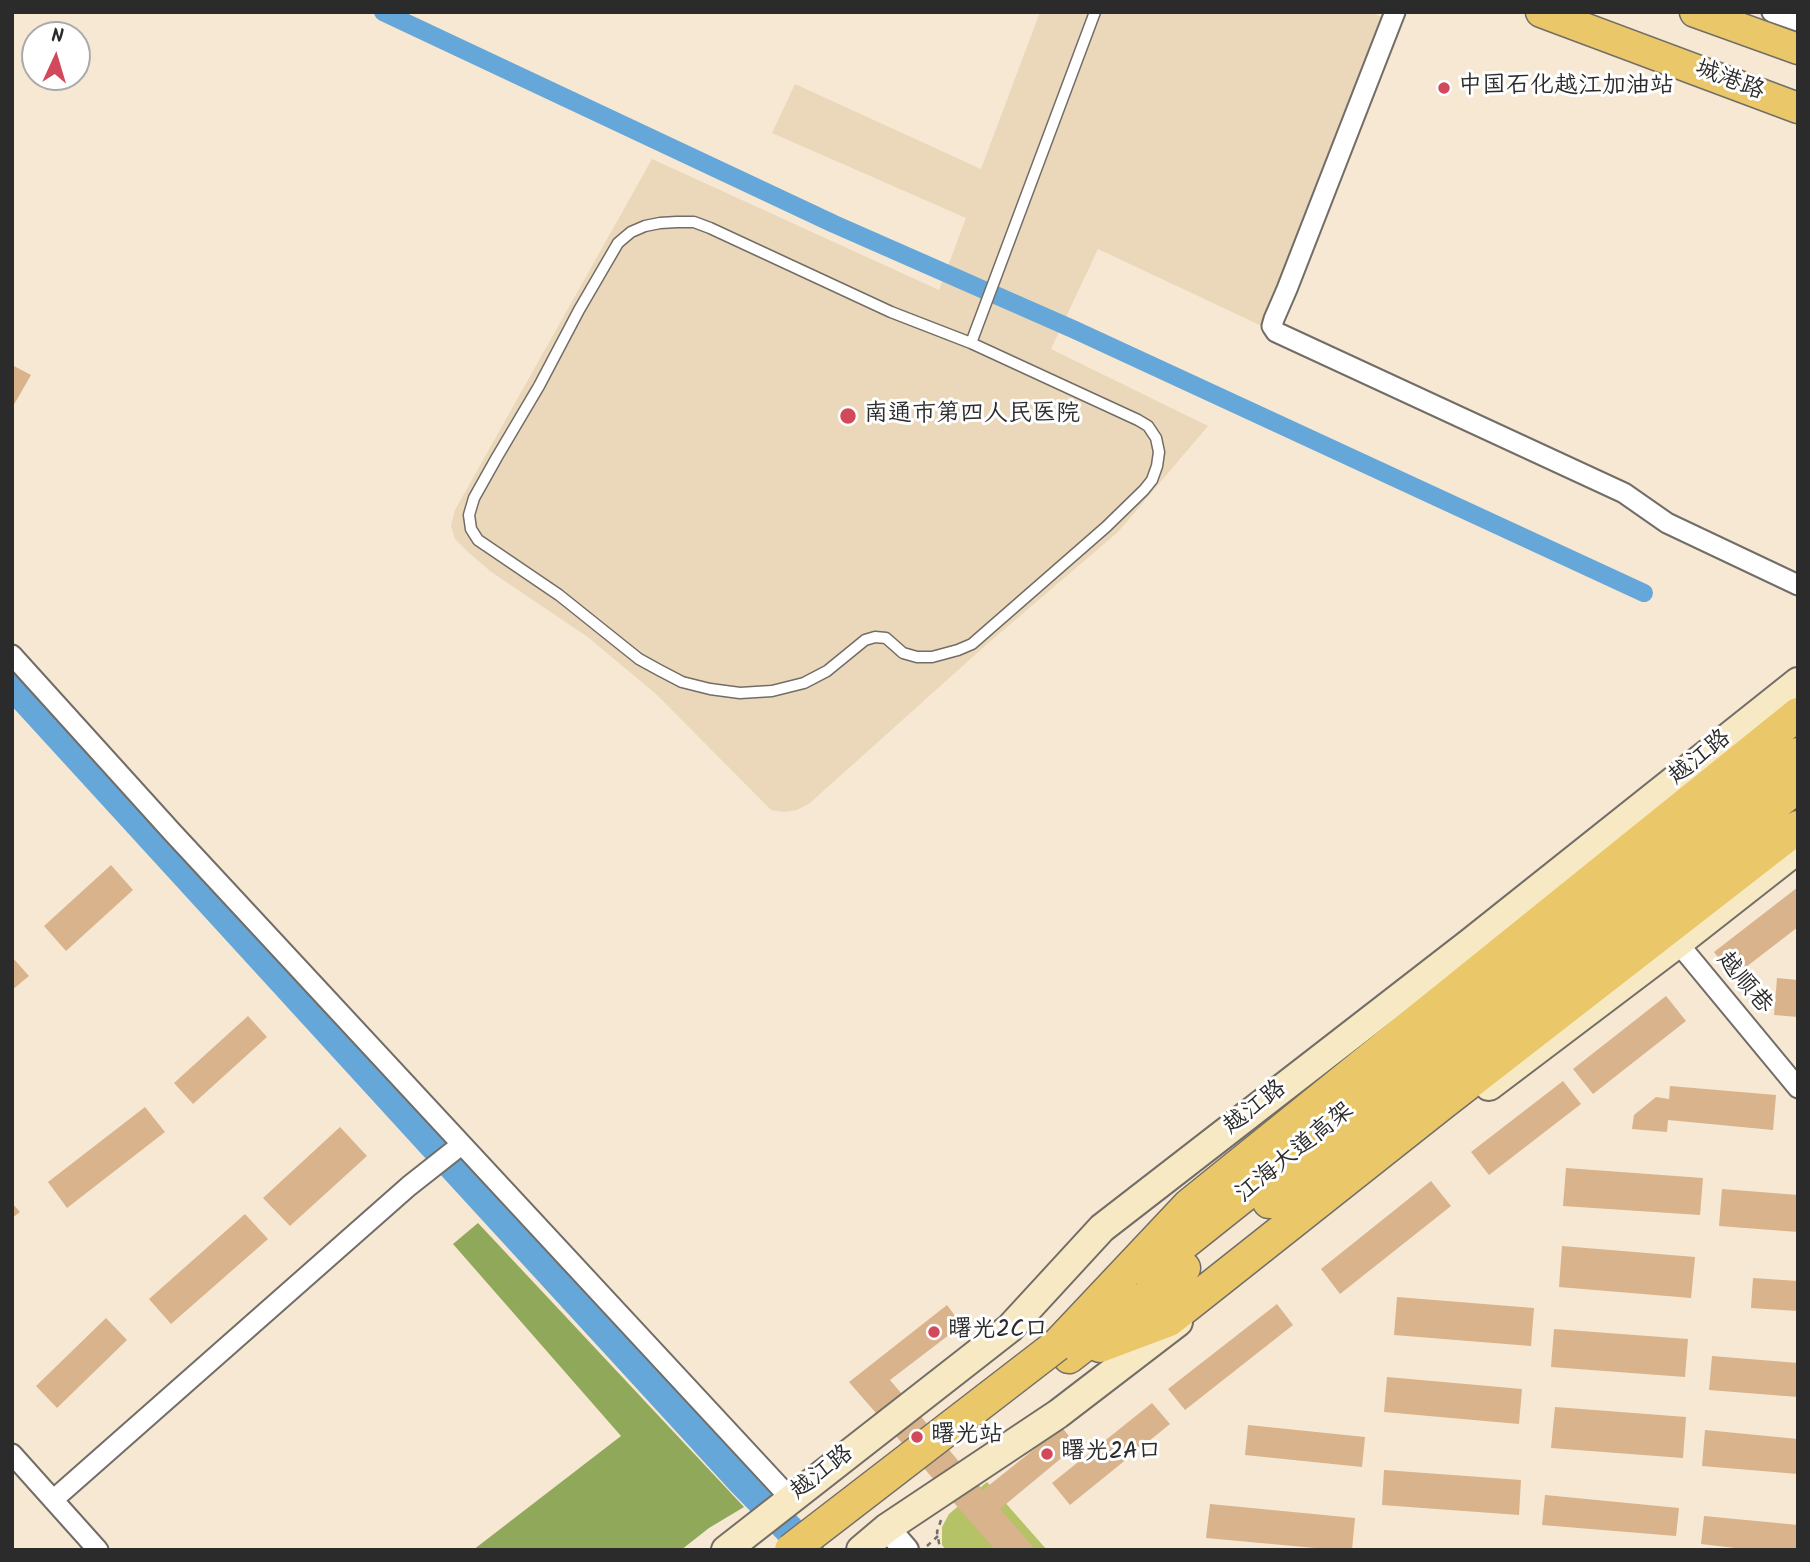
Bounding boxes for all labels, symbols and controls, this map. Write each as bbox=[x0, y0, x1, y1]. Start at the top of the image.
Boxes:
north arrow bbox=[21, 21, 91, 91]
text: N bbox=[50, 22, 64, 52]
street label: 城港路 bbox=[1690, 56, 1768, 108]
place label: 中国石化越江加油站 bbox=[1458, 74, 1674, 102]
marker: 中国石化越江加油站 bbox=[1436, 80, 1452, 96]
place label: 南通市第四人民医院 bbox=[864, 402, 1080, 430]
marker: 南通市第四人民医院 bbox=[838, 406, 858, 426]
street label: 越江路 bbox=[1664, 725, 1738, 793]
street label: 越顺巷 bbox=[1709, 947, 1777, 1021]
street label: 越江路 bbox=[1219, 1075, 1293, 1143]
street label: 江海大道高架 bbox=[1231, 1097, 1361, 1211]
place label: 曙光2C口 bbox=[948, 1318, 1048, 1346]
marker: 曙光2C口 bbox=[926, 1324, 942, 1340]
place label: 曙光站 bbox=[931, 1423, 1003, 1451]
marker: 曙光站 bbox=[909, 1429, 925, 1445]
street label: 越江路 bbox=[786, 1440, 860, 1508]
place label: 曙光2A口 bbox=[1061, 1440, 1162, 1468]
marker: 曙光2A口 bbox=[1039, 1446, 1055, 1462]

